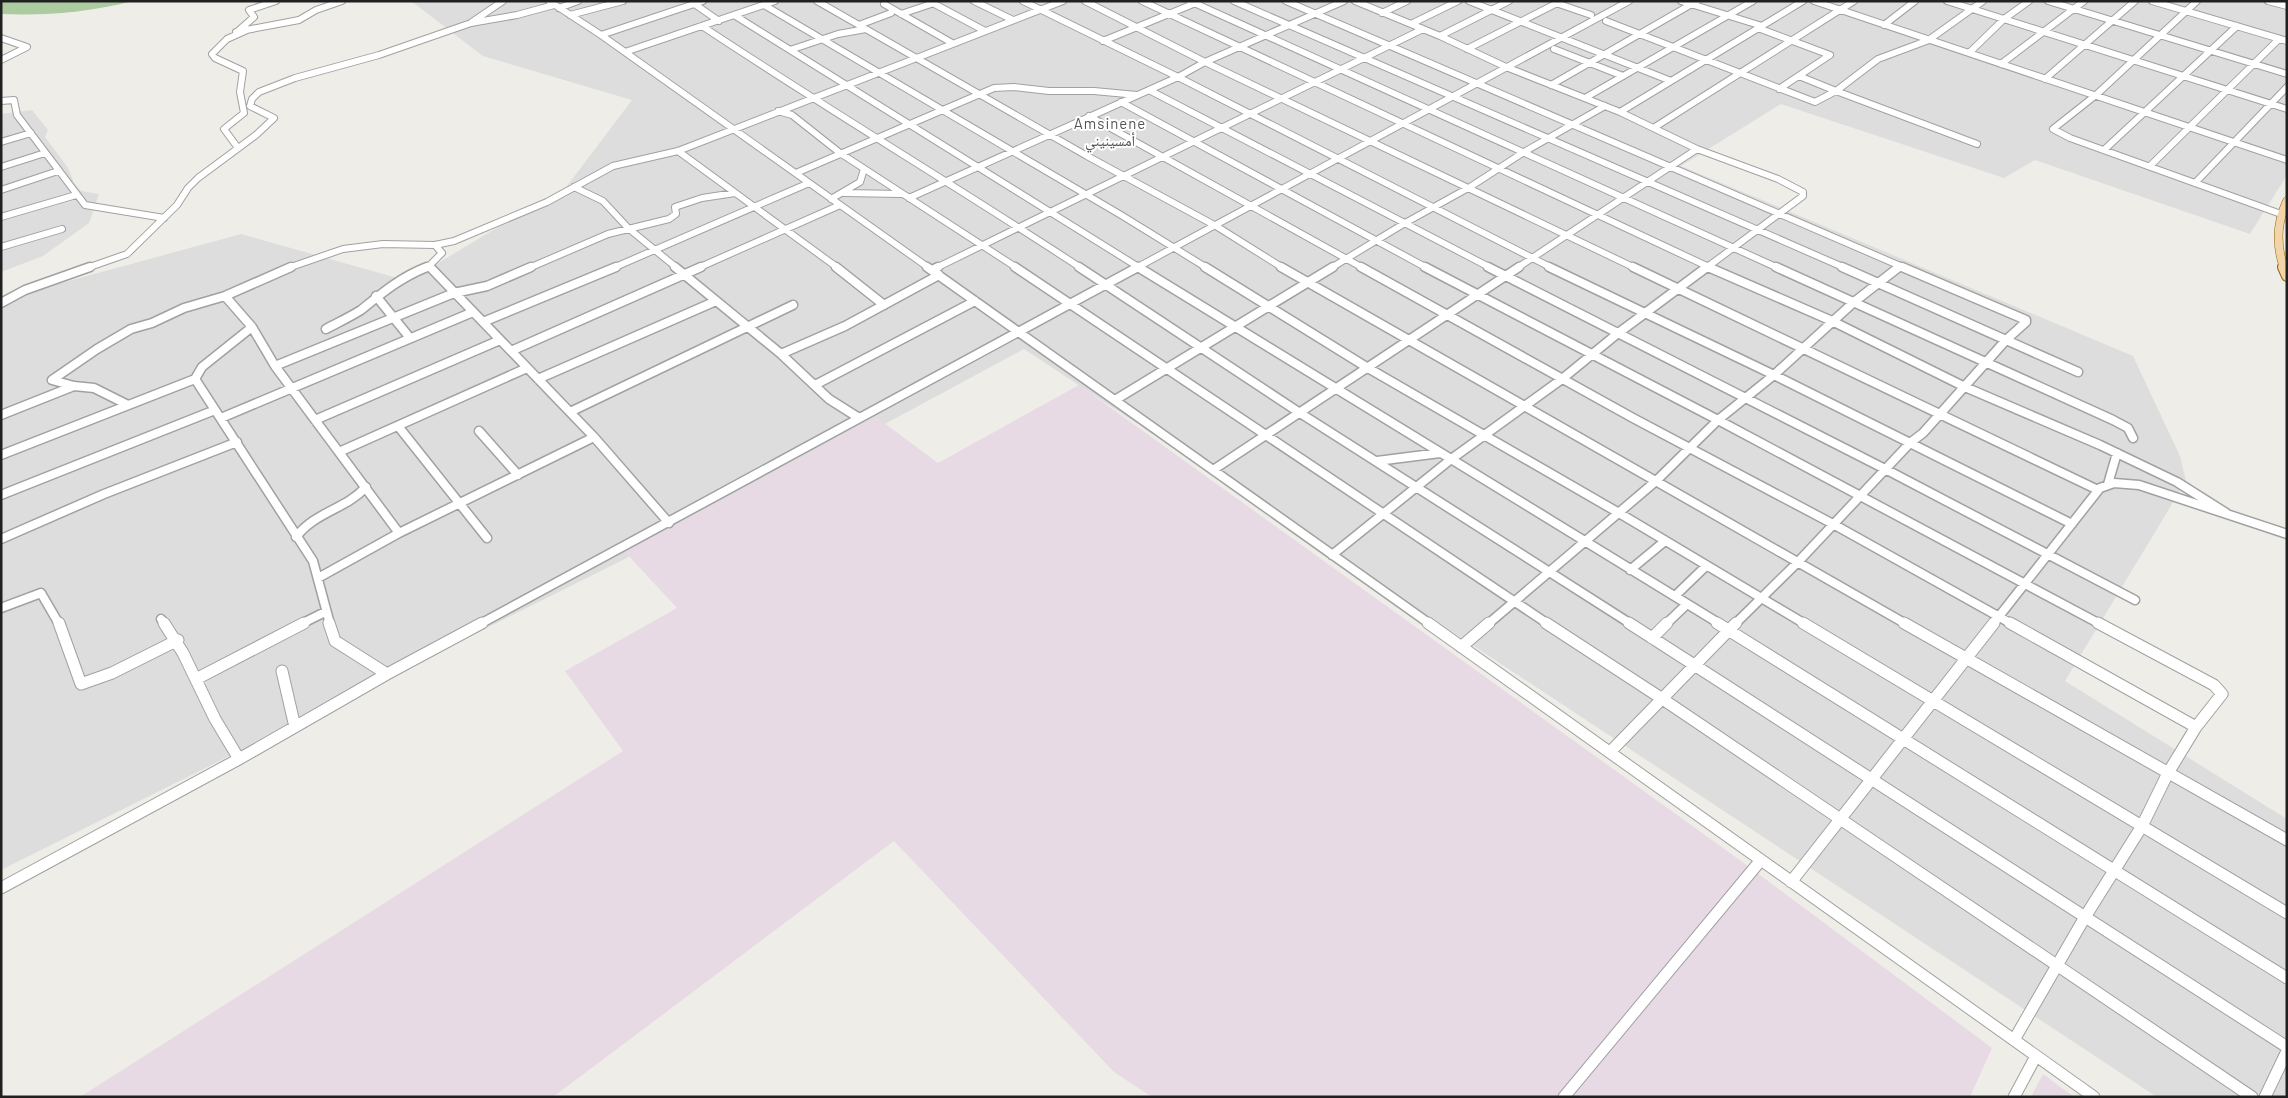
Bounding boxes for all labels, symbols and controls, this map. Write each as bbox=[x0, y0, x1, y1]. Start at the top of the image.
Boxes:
district label: Amsinene أمسينيني bbox=[1074, 114, 1146, 153]

